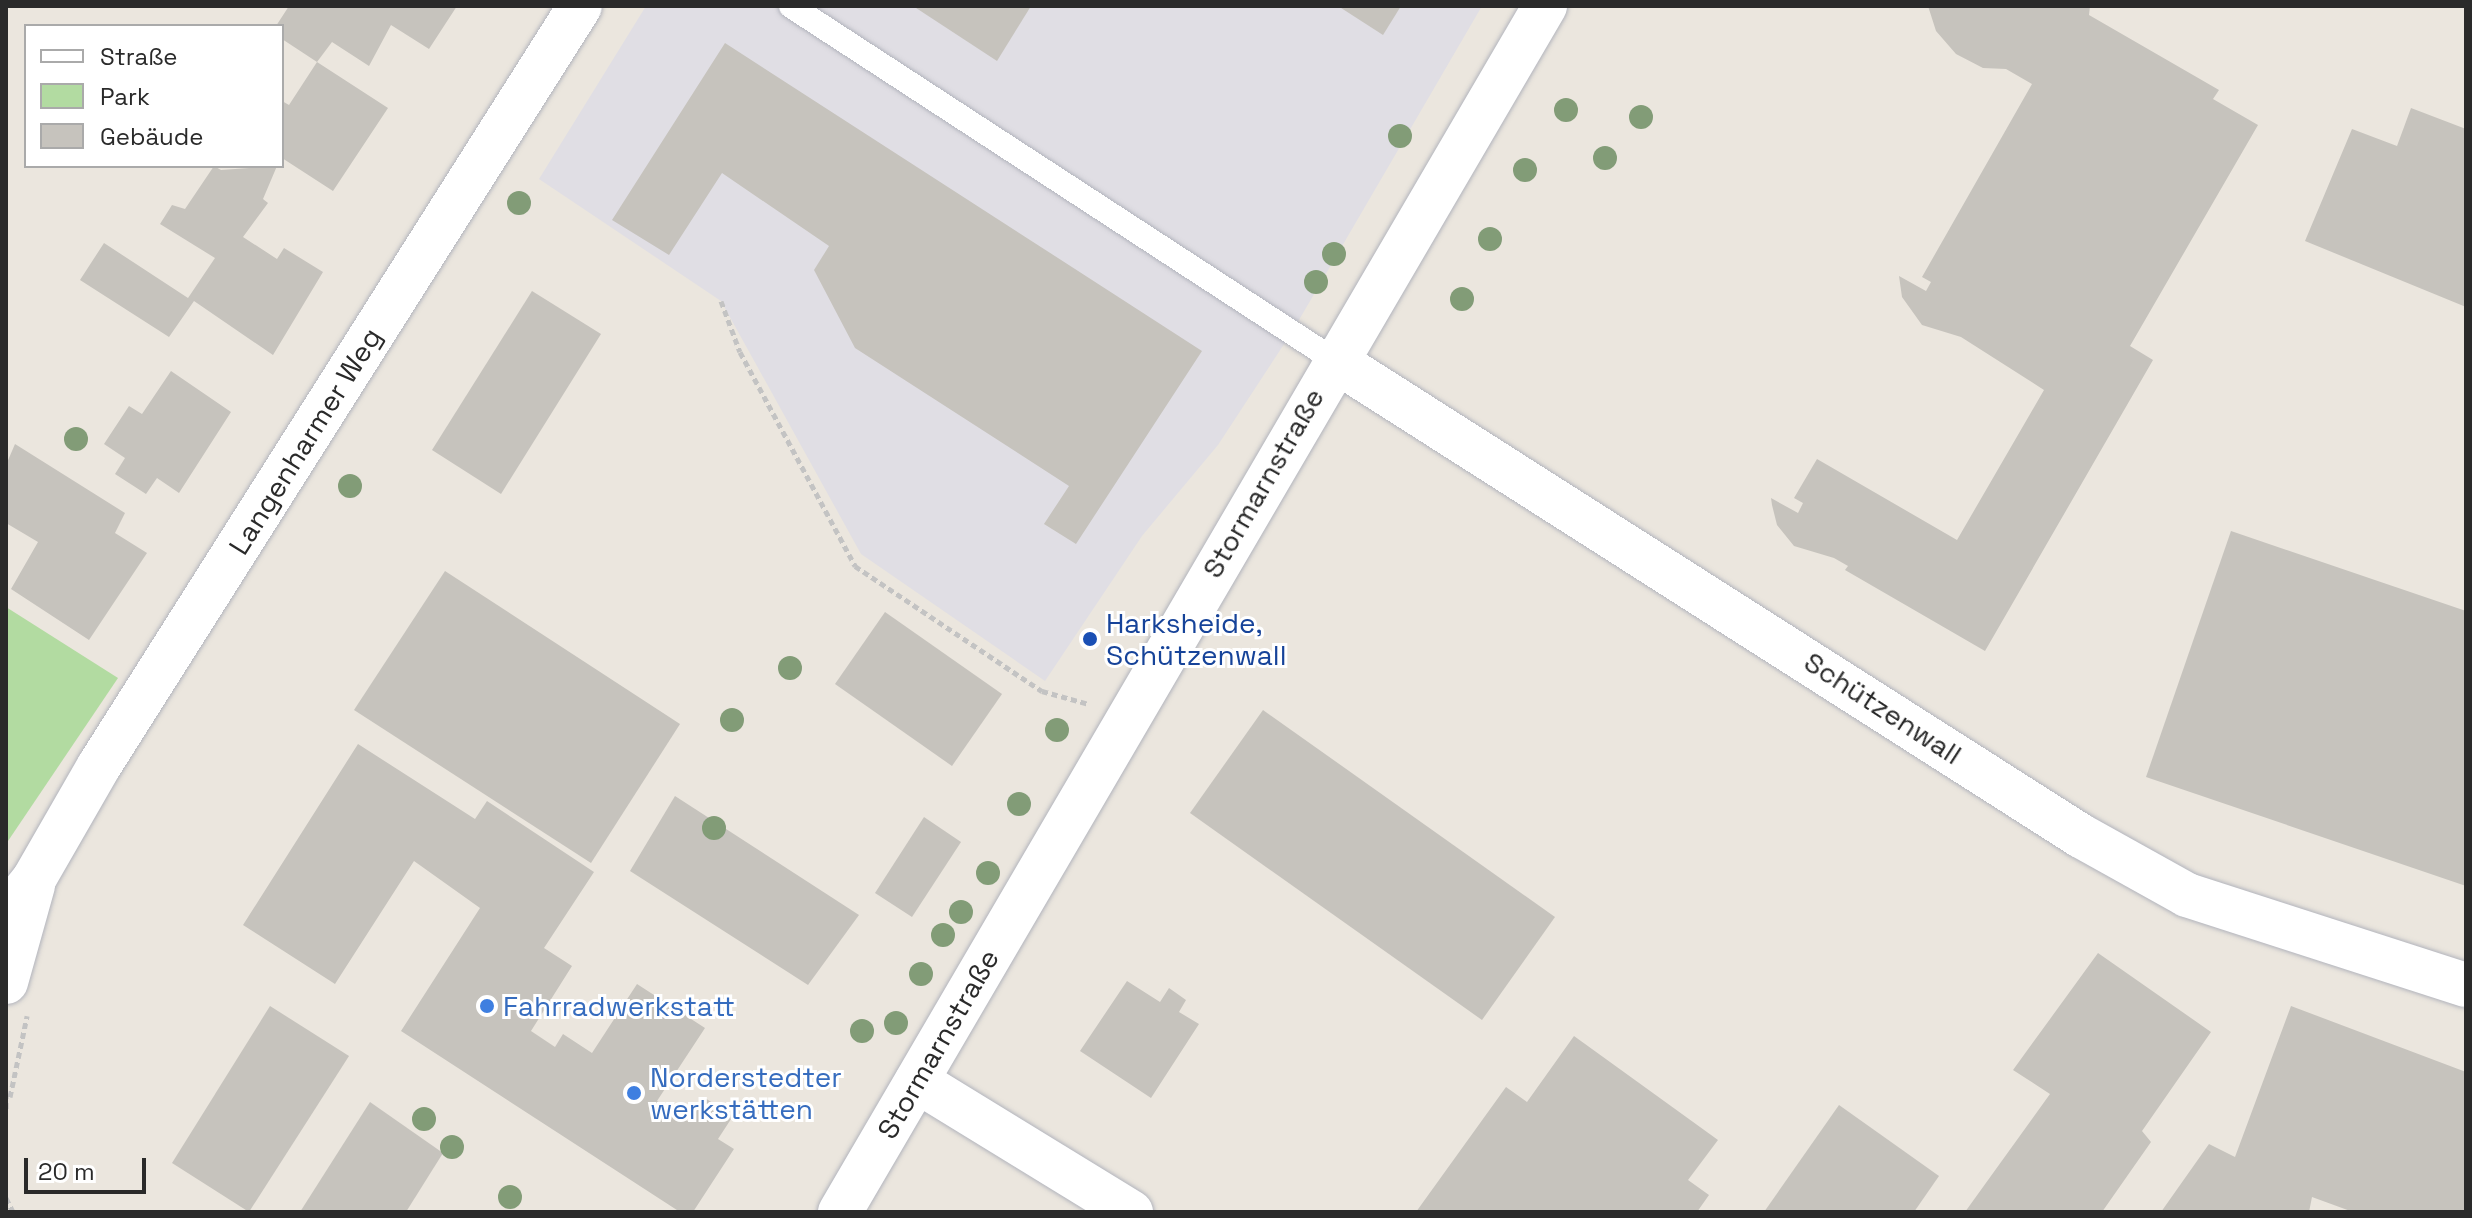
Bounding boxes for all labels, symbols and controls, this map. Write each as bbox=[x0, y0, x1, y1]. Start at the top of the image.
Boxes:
legend bbox=[24, 24, 284, 168]
text: Straße bbox=[100, 41, 177, 72]
text: Park bbox=[100, 81, 150, 112]
text: Gebäude bbox=[100, 121, 203, 152]
street label: Langenharmer Weg bbox=[222, 321, 388, 561]
street label: Stormarnstraße bbox=[1195, 382, 1331, 584]
place label: Harksheide, Schützenwall bbox=[1106, 606, 1287, 672]
marker: Harksheide, Schützenwall bbox=[1081, 630, 1099, 648]
street label: Schützenwall bbox=[1798, 645, 1968, 771]
street label: Stormarnstraße bbox=[870, 943, 1006, 1145]
place label: Fahrradwerkstatt bbox=[503, 989, 735, 1023]
marker: Fahrradwerkstatt bbox=[478, 997, 496, 1015]
place label: Norderstedter werkstätten bbox=[650, 1060, 842, 1126]
marker: Norderstedter werkstätten bbox=[625, 1084, 643, 1102]
scale bar bbox=[28, 1142, 150, 1192]
text: 20 m bbox=[38, 1156, 95, 1187]

